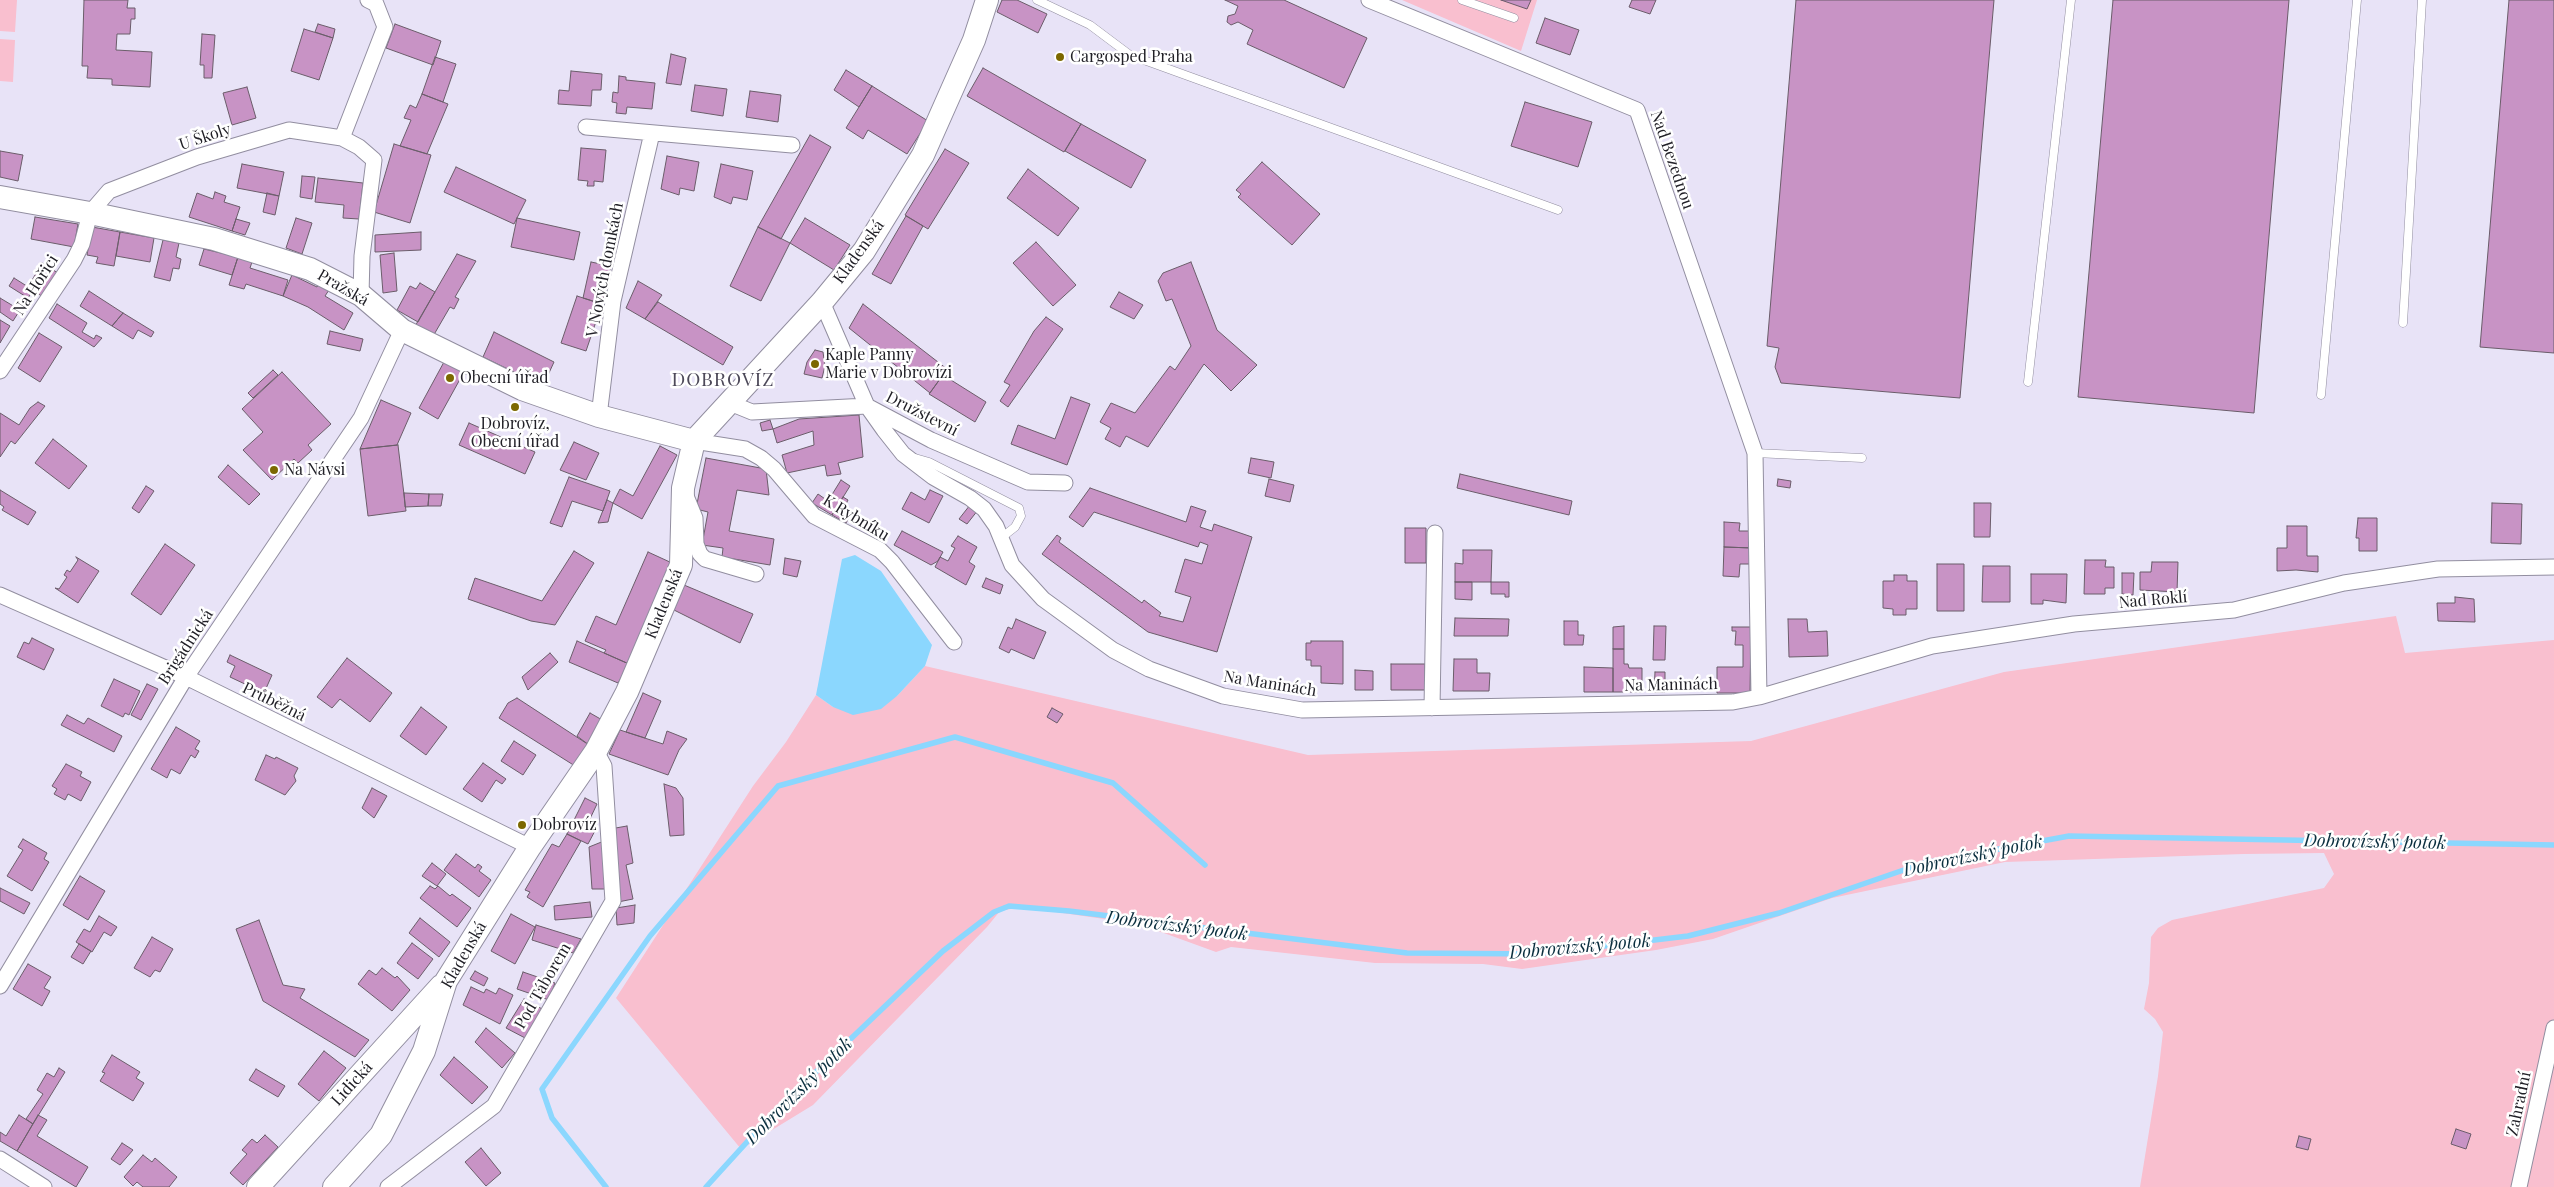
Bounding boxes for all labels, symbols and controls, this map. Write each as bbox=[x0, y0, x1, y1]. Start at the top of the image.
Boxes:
place label: Cargosped Praha bbox=[1070, 47, 1193, 67]
marker: Cargosped Praha bbox=[1054, 51, 1066, 63]
street label: Nad Bezednou bbox=[1646, 108, 1698, 212]
street label: U Školy bbox=[177, 120, 233, 154]
street label: V Nových domkách bbox=[583, 201, 627, 339]
street label: Kladenská bbox=[830, 217, 888, 287]
street label: Na Hořici bbox=[9, 251, 63, 319]
street label: Pražská bbox=[314, 266, 372, 310]
place label: Kaple Panny Marie v Dobrovízi bbox=[825, 345, 952, 383]
marker: Kaple Panny Marie v Dobrovízi bbox=[809, 358, 821, 370]
place label: Obecní úřad bbox=[460, 368, 549, 388]
district label: DOBROVÍZ bbox=[670, 369, 776, 391]
marker: Obecní úřad bbox=[444, 372, 456, 384]
street label: Družstevní bbox=[883, 388, 961, 440]
marker: Dobrovíz, Obecní úřad bbox=[509, 401, 521, 413]
place label: Dobrovíz, Obecní úřad bbox=[471, 414, 559, 452]
place label: Na Návsi bbox=[284, 460, 345, 480]
marker: Na Návsi bbox=[268, 464, 280, 476]
street label: K Rybníku bbox=[819, 491, 893, 545]
street label: Kladenská bbox=[641, 566, 687, 642]
street label: Nad Roklí bbox=[2118, 587, 2188, 613]
street label: Brigádnická bbox=[155, 606, 217, 688]
street label: Na Maninách bbox=[1222, 667, 1318, 701]
street label: Na Maninách bbox=[1624, 675, 1718, 695]
street label: Průběžná bbox=[239, 678, 309, 726]
place label: Dobrovíz bbox=[532, 815, 597, 835]
marker: Dobrovíz bbox=[516, 819, 528, 831]
water label: Dobrovízský potok bbox=[2304, 830, 2446, 854]
water label: Dobrovízský potok bbox=[1901, 831, 2045, 881]
water label: Dobrovízský potok bbox=[1105, 907, 1249, 945]
street label: Kladenská bbox=[437, 918, 491, 992]
water label: Dobrovízský potok bbox=[1508, 930, 1652, 964]
street label: Pod Táborem bbox=[511, 940, 575, 1032]
water label: Dobrovízský potok bbox=[741, 1033, 857, 1149]
street label: Lidická bbox=[327, 1058, 377, 1110]
street label: Zahradní bbox=[2503, 1070, 2535, 1138]

